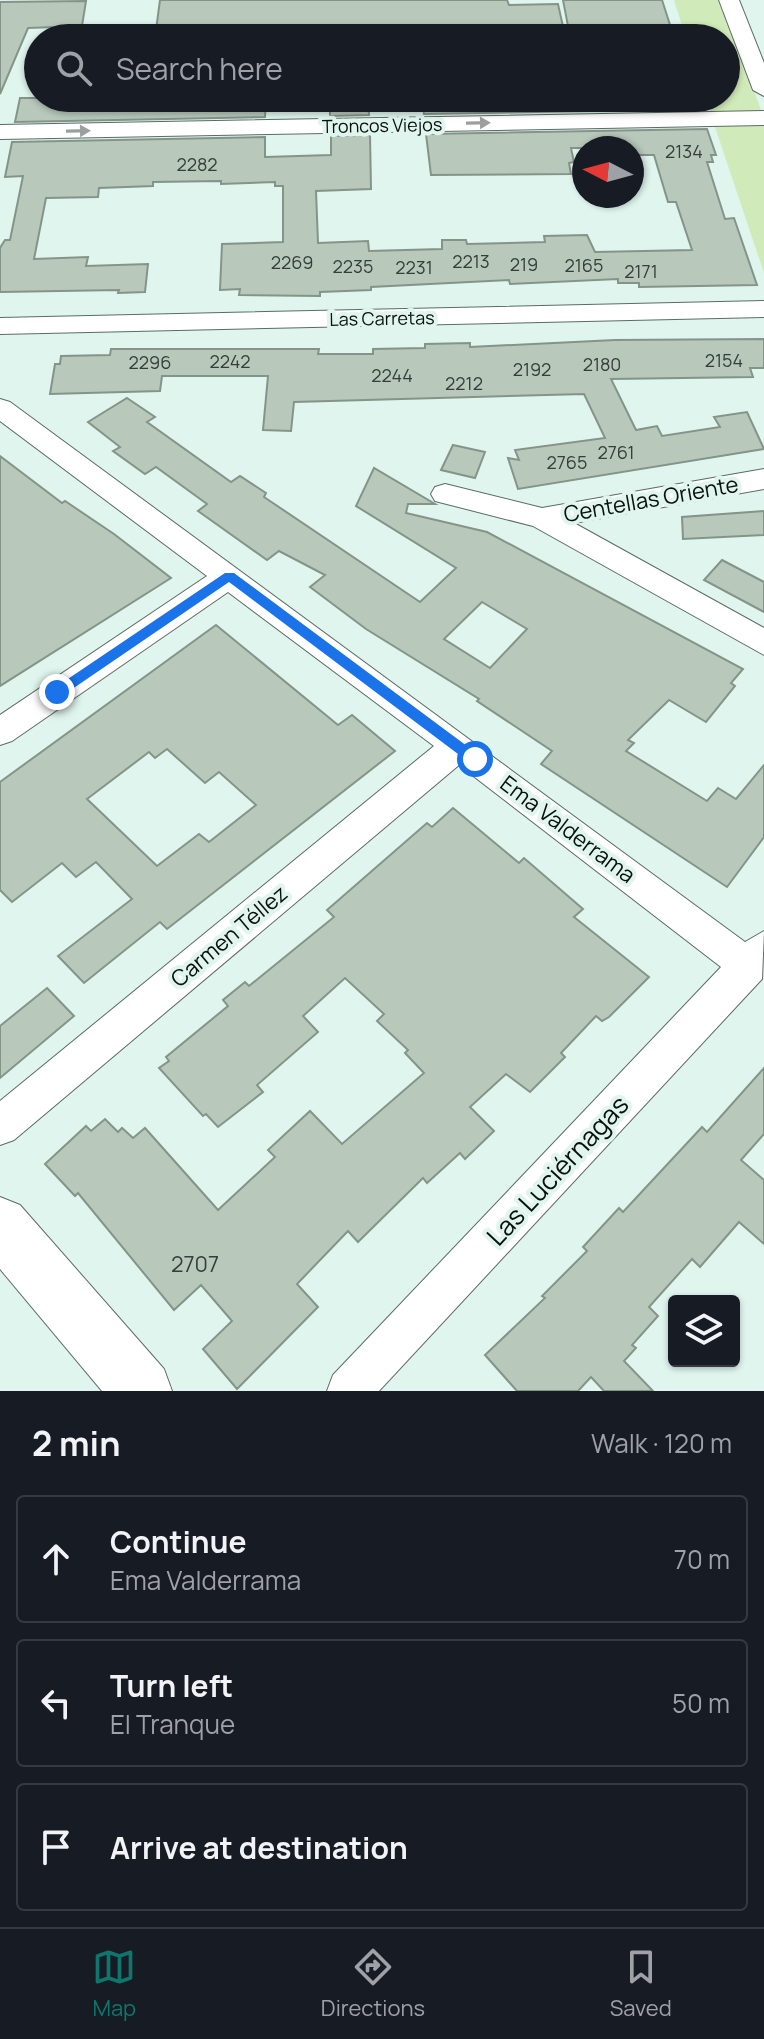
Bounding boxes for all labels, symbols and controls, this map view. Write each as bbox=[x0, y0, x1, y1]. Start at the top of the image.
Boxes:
search box bbox=[24, 24, 740, 112]
icon: search bbox=[52, 46, 96, 90]
text: Search here bbox=[116, 48, 283, 89]
street label: Troncos Viejos bbox=[322, 112, 442, 138]
one-way arrow bbox=[466, 117, 491, 130]
one-way arrow bbox=[66, 124, 91, 137]
north arrow bbox=[572, 136, 644, 208]
house number: 2134 bbox=[665, 139, 703, 163]
house number: 2282 bbox=[176, 152, 218, 176]
house number: 2213 bbox=[452, 249, 490, 273]
house number: 2269 bbox=[271, 250, 313, 274]
house number: 219 bbox=[510, 252, 538, 276]
house number: 2165 bbox=[565, 253, 603, 277]
house number: 2235 bbox=[333, 254, 373, 278]
house number: 2231 bbox=[395, 255, 433, 279]
house number: 2171 bbox=[624, 259, 658, 283]
street label: Las Carretas bbox=[329, 305, 435, 331]
house number: 2154 bbox=[705, 348, 743, 372]
house number: 2242 bbox=[209, 349, 251, 373]
house number: 2296 bbox=[129, 350, 171, 374]
house number: 2180 bbox=[583, 352, 621, 376]
house number: 2192 bbox=[513, 357, 551, 381]
house number: 2244 bbox=[371, 363, 413, 387]
house number: 2212 bbox=[445, 371, 483, 395]
house number: 2761 bbox=[597, 440, 635, 464]
house number: 2765 bbox=[547, 450, 587, 474]
street label: Centellas Oriente bbox=[561, 469, 741, 529]
route end bbox=[39, 674, 75, 710]
route start bbox=[457, 741, 493, 777]
street label: Ema Valderrama bbox=[494, 768, 642, 890]
street label: Carmen Téllez bbox=[164, 878, 294, 994]
street label: Las Luciérnagas bbox=[478, 1087, 636, 1253]
house number: 2707 bbox=[171, 1249, 219, 1279]
map controls bbox=[668, 1295, 740, 1367]
button: layers bbox=[668, 1295, 740, 1367]
text: 2 min bbox=[32, 1420, 120, 1466]
text: Walk · 120 m bbox=[591, 1425, 732, 1461]
text: Continue bbox=[110, 1521, 246, 1562]
icon: ahead bbox=[34, 1537, 78, 1581]
text: 70 m bbox=[674, 1541, 730, 1577]
text: Ema Valderrama bbox=[110, 1562, 301, 1598]
text: Turn left bbox=[110, 1665, 233, 1706]
icon: left bbox=[34, 1681, 78, 1725]
text: 50 m bbox=[672, 1685, 730, 1721]
text: El Tranque bbox=[110, 1706, 235, 1742]
icon: arrive bbox=[34, 1825, 78, 1869]
text: Arrive at destination bbox=[110, 1827, 408, 1868]
tab: Map bbox=[92, 1945, 136, 2023]
tab: Directions bbox=[321, 1945, 425, 2023]
tab: Saved bbox=[610, 1945, 672, 2023]

